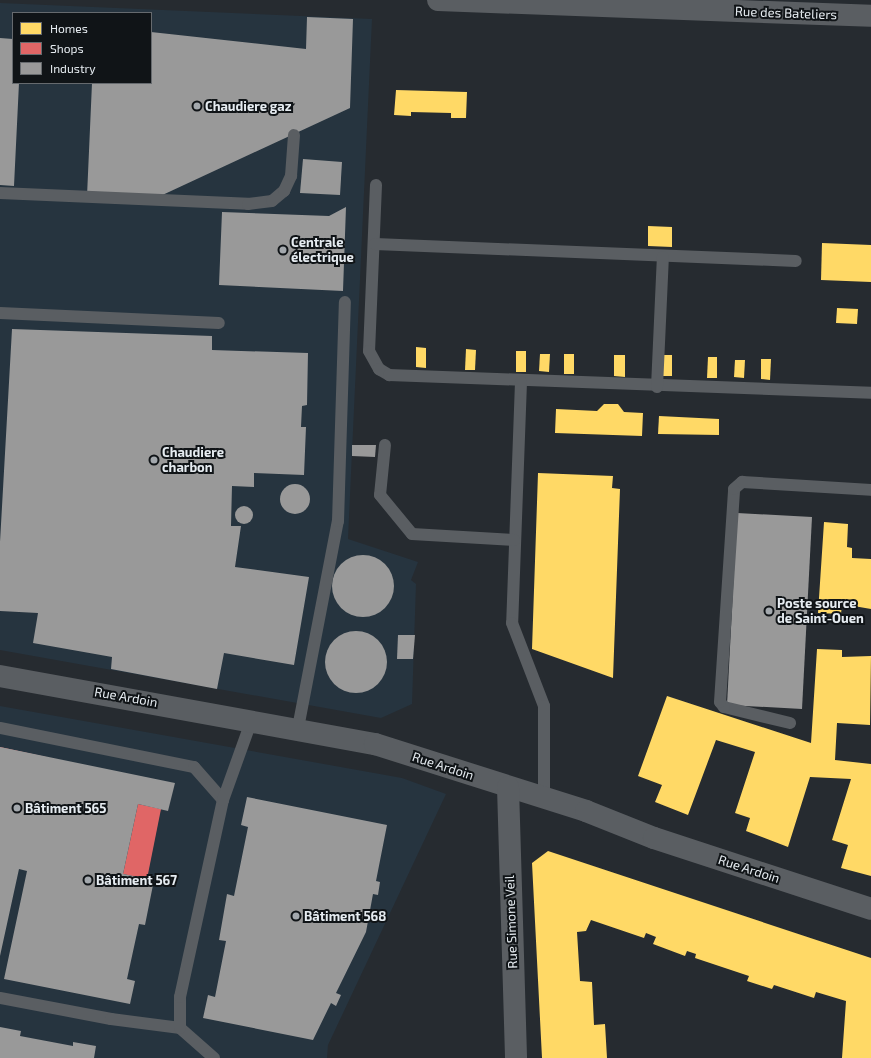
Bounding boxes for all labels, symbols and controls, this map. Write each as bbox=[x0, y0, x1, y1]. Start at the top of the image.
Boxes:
street label: Rue des Bateliers bbox=[735, 3, 837, 23]
legend bbox=[12, 12, 152, 84]
text: Homes bbox=[50, 21, 88, 35]
text: Shops bbox=[50, 41, 84, 55]
text: Industry bbox=[50, 61, 96, 75]
place label: Chaudiere gaz bbox=[205, 98, 292, 114]
marker: Chaudiere gaz bbox=[192, 101, 202, 111]
place label: Centrale électrique bbox=[291, 235, 354, 266]
marker: Centrale électrique bbox=[278, 245, 288, 255]
place label: Chaudiere charbon bbox=[162, 445, 224, 476]
marker: Chaudiere charbon bbox=[149, 455, 159, 465]
place label: Poste source de Saint-Ouen bbox=[777, 596, 864, 627]
marker: Poste source de Saint-Ouen bbox=[764, 606, 774, 616]
street label: Rue Ardoin bbox=[93, 684, 159, 710]
street label: Rue Ardoin bbox=[410, 749, 476, 783]
place label: Bâtiment 565 bbox=[25, 800, 106, 816]
marker: Bâtiment 565 bbox=[12, 803, 22, 813]
street label: Rue Ardoin bbox=[716, 852, 782, 886]
place label: Bâtiment 567 bbox=[96, 872, 177, 888]
marker: Bâtiment 567 bbox=[83, 875, 93, 885]
street label: Rue Simone Veil bbox=[502, 875, 520, 969]
place label: Bâtiment 568 bbox=[304, 908, 386, 924]
marker: Bâtiment 568 bbox=[291, 911, 301, 921]

